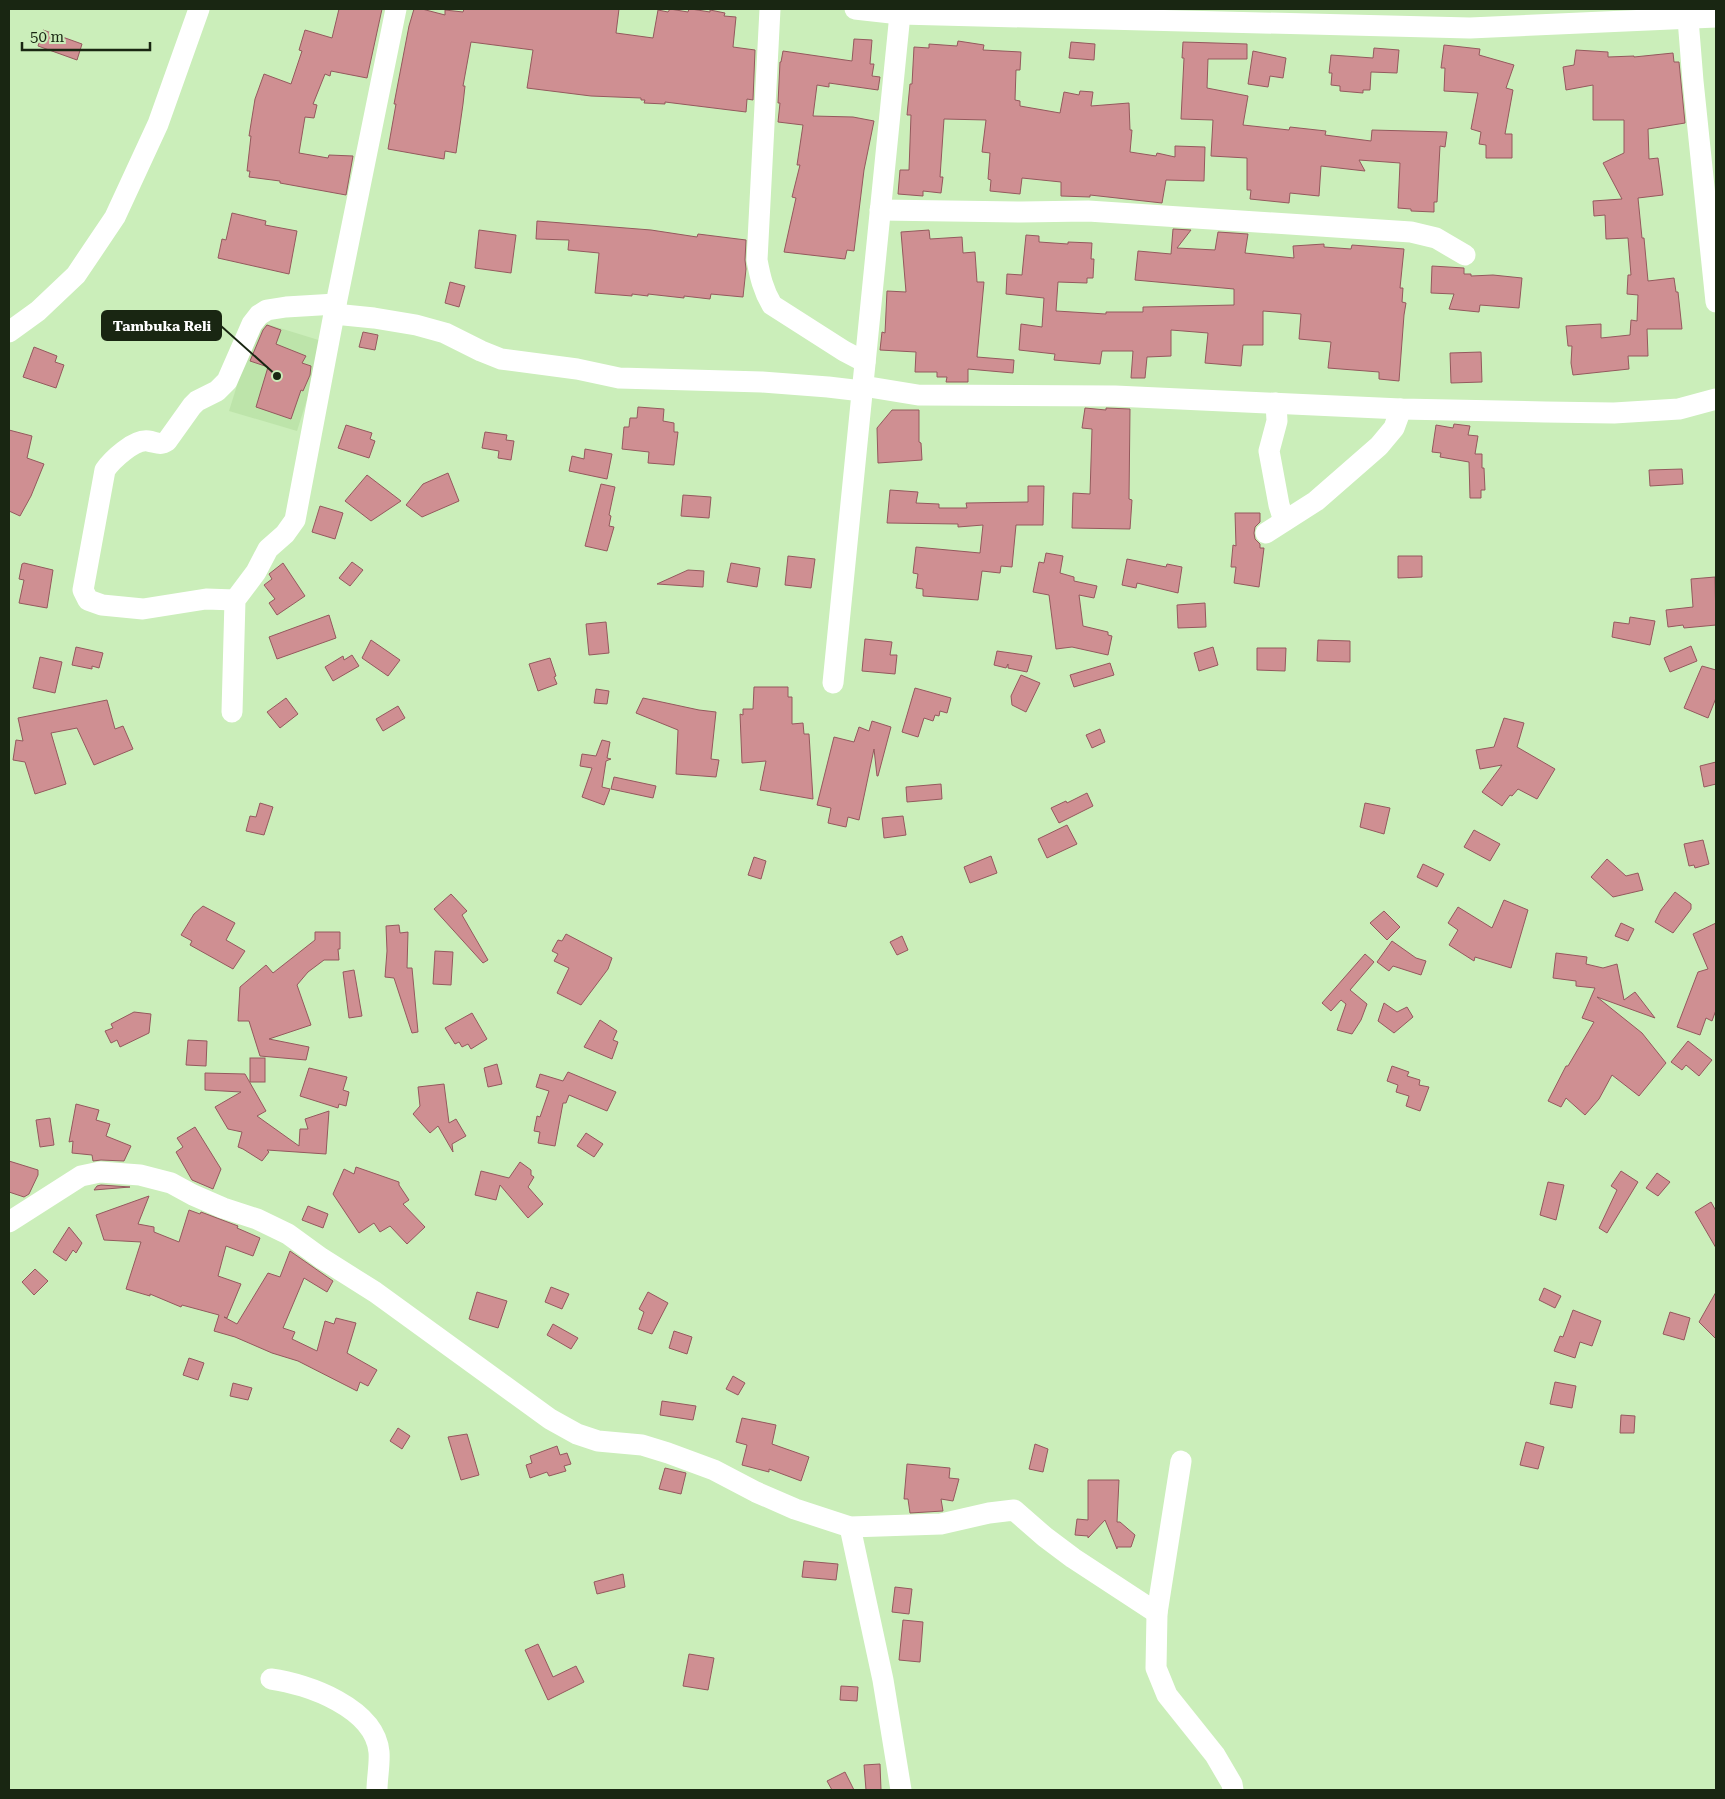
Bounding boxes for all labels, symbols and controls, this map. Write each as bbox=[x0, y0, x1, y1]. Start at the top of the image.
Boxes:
scale bar bbox=[22, 20, 150, 52]
text: 50 m bbox=[30, 28, 65, 46]
callout: Tambuka Reli bbox=[102, 311, 221, 340]
text: Tambuka Reli bbox=[113, 318, 212, 334]

